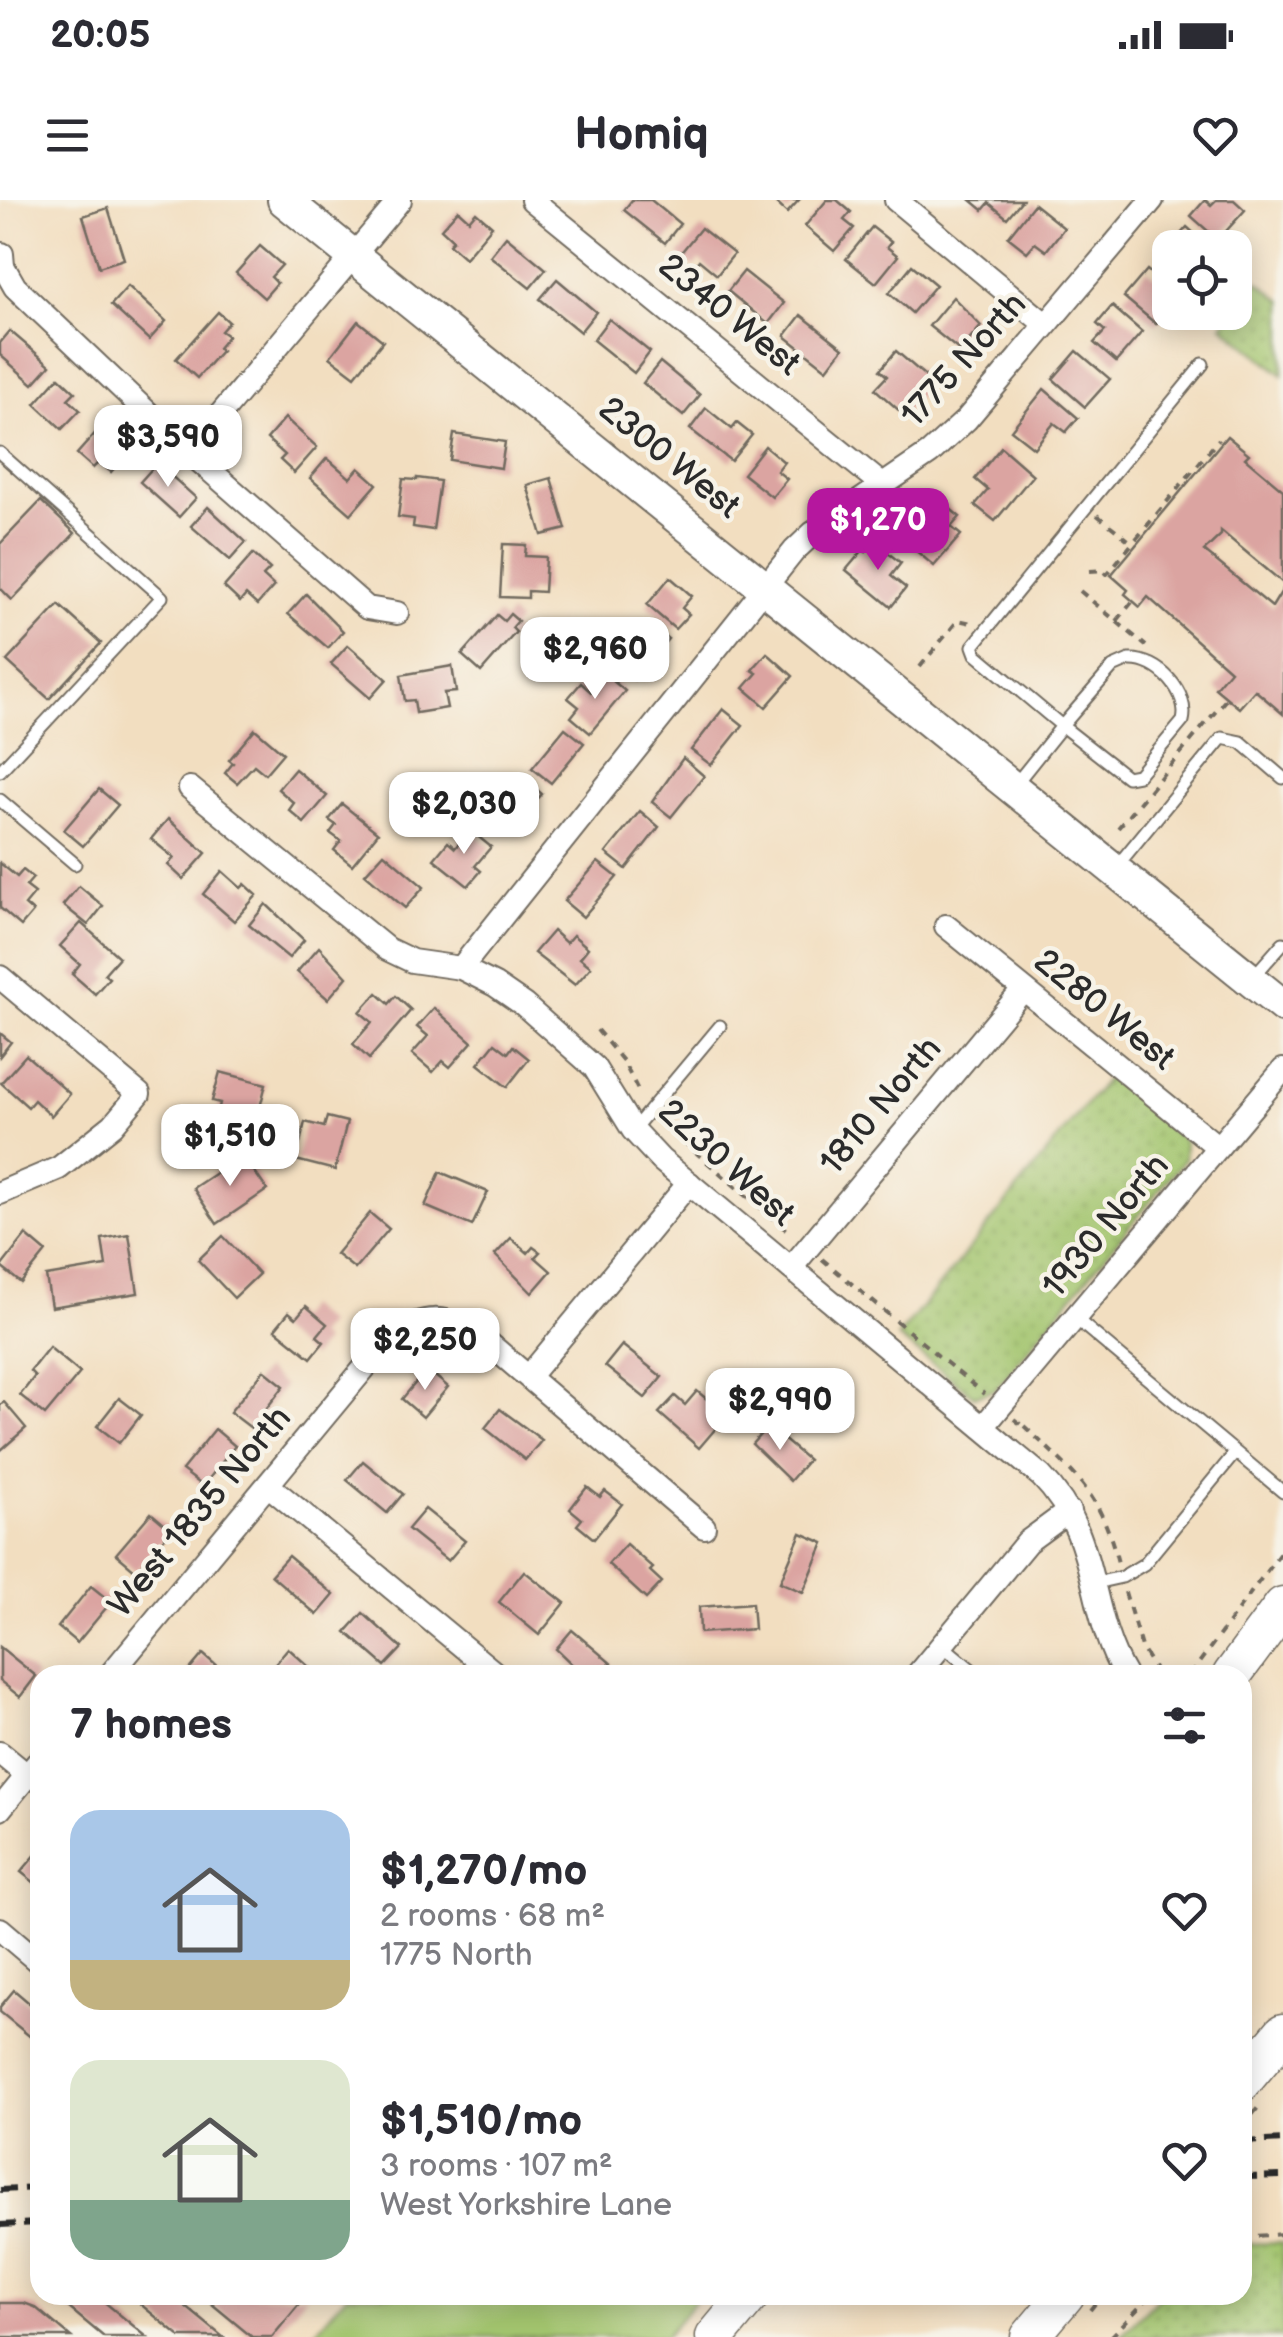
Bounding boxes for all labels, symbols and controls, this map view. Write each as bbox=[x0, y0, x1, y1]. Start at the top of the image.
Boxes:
text: 20:05 bbox=[50, 13, 150, 58]
icon: menu bbox=[40, 108, 95, 163]
text: Homiq bbox=[574, 108, 709, 163]
icon: heart bbox=[1188, 108, 1243, 163]
map controls bbox=[1152, 230, 1252, 330]
button: locate bbox=[1152, 230, 1252, 330]
street label: 2340 West bbox=[649, 245, 809, 385]
street label: 1775 North bbox=[892, 284, 1036, 436]
street label: 2300 West bbox=[590, 388, 749, 528]
pin: $3,590 bbox=[87, 405, 249, 490]
text: $3,590 bbox=[116, 418, 220, 457]
pin: $1,270 bbox=[797, 488, 959, 573]
text: $1,270 bbox=[829, 501, 927, 540]
pin: $2,960 bbox=[514, 617, 676, 702]
text: $2,960 bbox=[542, 630, 648, 669]
pin: $2,030 bbox=[383, 772, 545, 857]
text: $2,030 bbox=[411, 785, 517, 824]
street label: 2280 West bbox=[1025, 940, 1183, 1080]
street label: 1810 North bbox=[811, 1028, 951, 1184]
street label: 2230 West bbox=[649, 1090, 804, 1236]
pin: $1,510 bbox=[149, 1104, 311, 1189]
text: $1,510 bbox=[183, 1117, 277, 1156]
street label: 1930 North bbox=[1033, 1145, 1179, 1307]
pin: $2,250 bbox=[344, 1308, 506, 1393]
text: $2,250 bbox=[373, 1321, 477, 1360]
pin: $2,990 bbox=[699, 1368, 861, 1453]
text: $2,990 bbox=[728, 1381, 832, 1420]
street label: West 1835 North bbox=[99, 1398, 301, 1626]
icon: filters bbox=[1157, 1698, 1212, 1753]
text: 7 homes bbox=[70, 1700, 232, 1751]
text: $1,270/mo bbox=[380, 1846, 588, 1897]
icon: home bbox=[150, 1850, 270, 1970]
icon: heart bbox=[1157, 1883, 1212, 1938]
text: 2 rooms · 68 m² bbox=[380, 1897, 605, 1936]
text: 1775 North bbox=[380, 1936, 532, 1975]
text: $1,510/mo bbox=[380, 2096, 582, 2147]
icon: home bbox=[150, 2100, 270, 2220]
icon: heart bbox=[1157, 2133, 1212, 2188]
text: 3 rooms · 107 m² bbox=[380, 2147, 613, 2186]
text: West Yorkshire Lane bbox=[380, 2186, 672, 2225]

